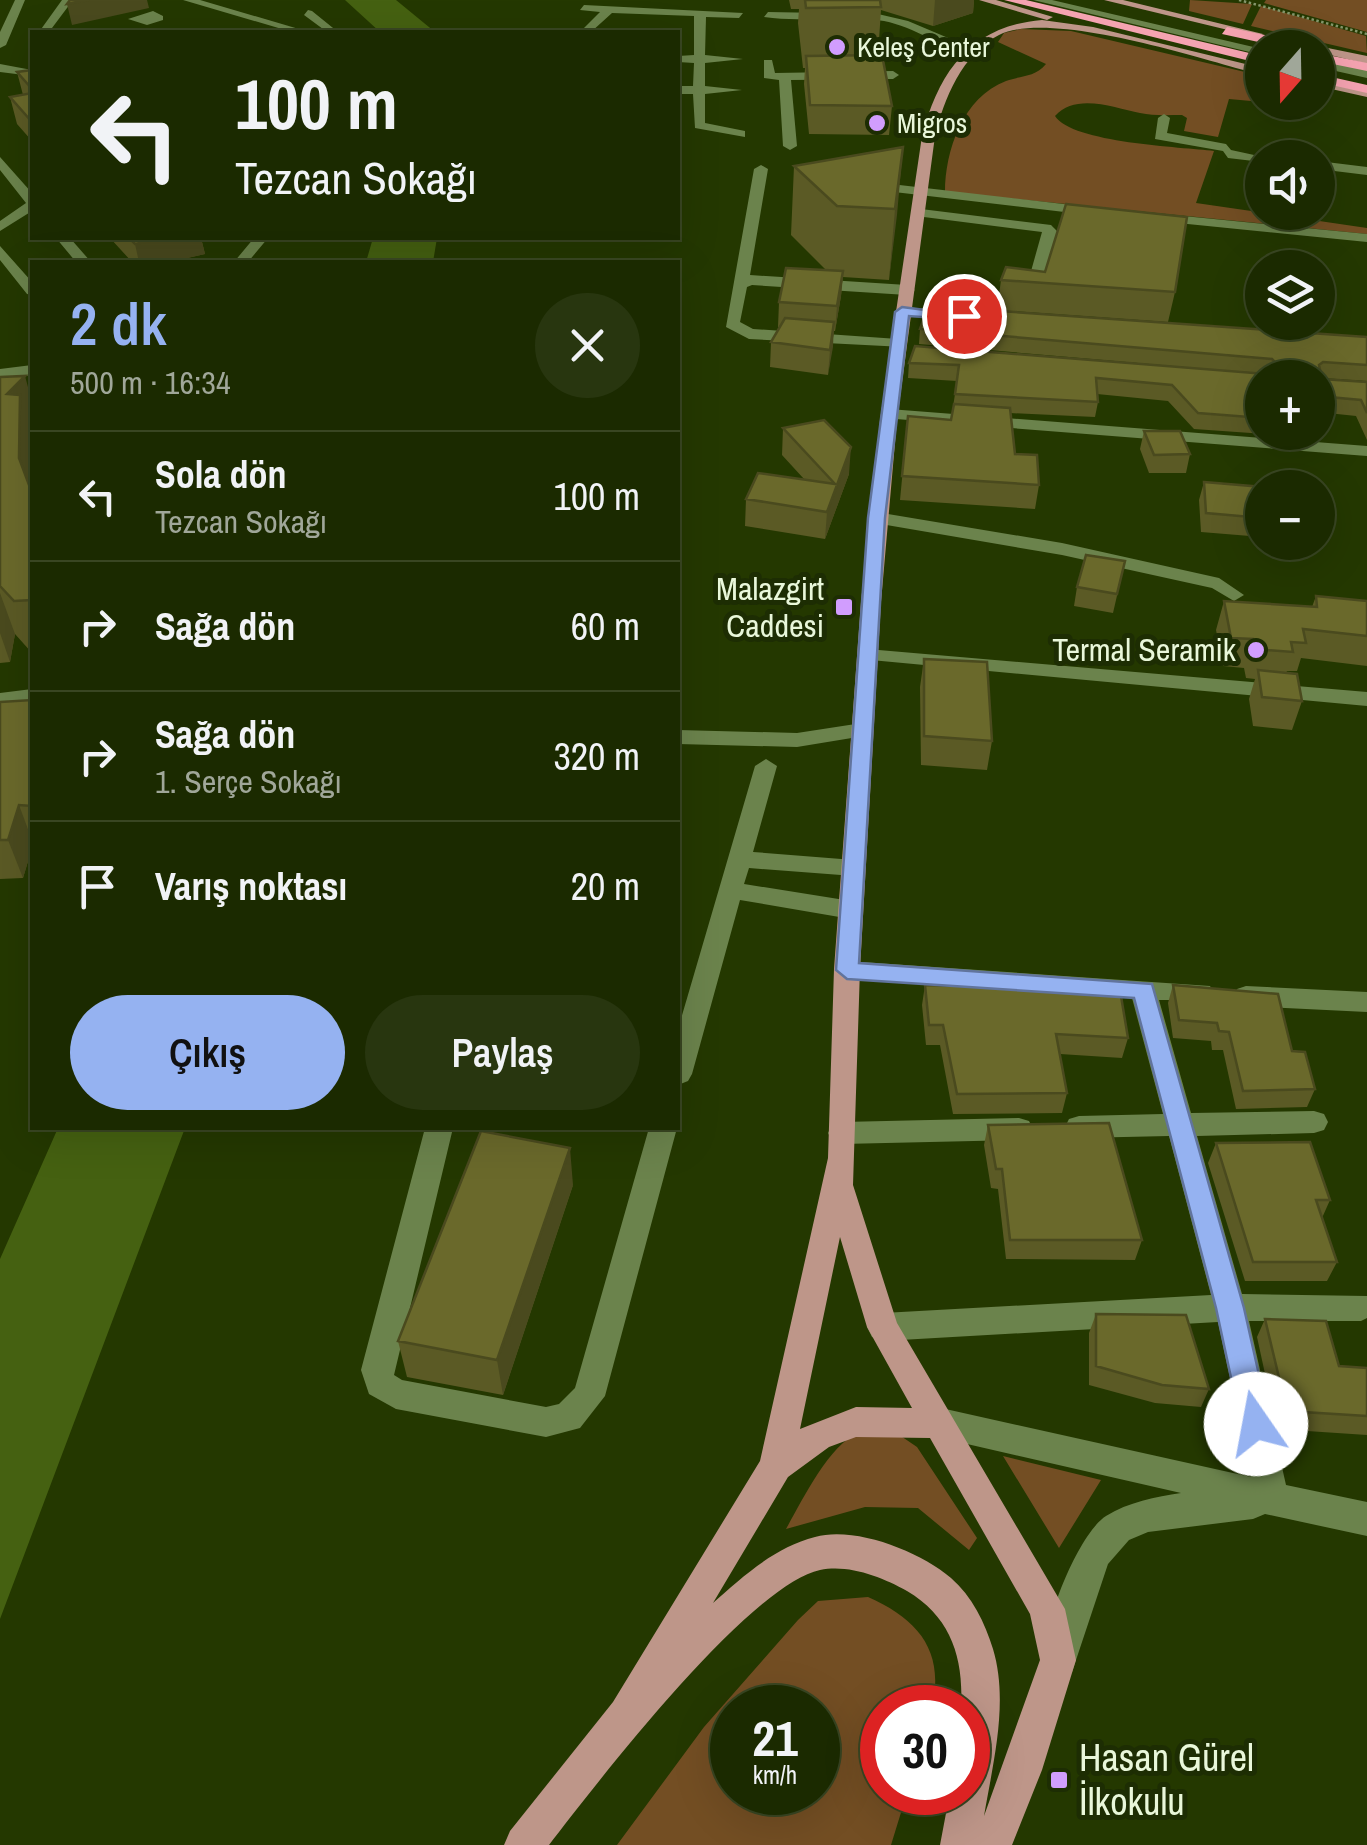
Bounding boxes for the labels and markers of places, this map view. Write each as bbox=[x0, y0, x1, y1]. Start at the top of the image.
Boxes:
place label: Keleş Center bbox=[857, 28, 990, 66]
marker: Keleş Center bbox=[826, 36, 848, 58]
place label: Migros bbox=[897, 104, 967, 142]
marker: Migros bbox=[866, 112, 888, 134]
pin bbox=[922, 274, 1007, 359]
place label: Malazgirt Caddesi bbox=[716, 567, 824, 647]
marker: Malazgirt Caddesi bbox=[833, 596, 855, 618]
place label: Termal Seramik bbox=[1052, 628, 1237, 671]
marker: Termal Seramik bbox=[1245, 639, 1267, 661]
place label: Hasan Gürel İlkokulu bbox=[1079, 1732, 1254, 1827]
marker: Hasan Gürel İlkokulu bbox=[1048, 1769, 1070, 1791]

